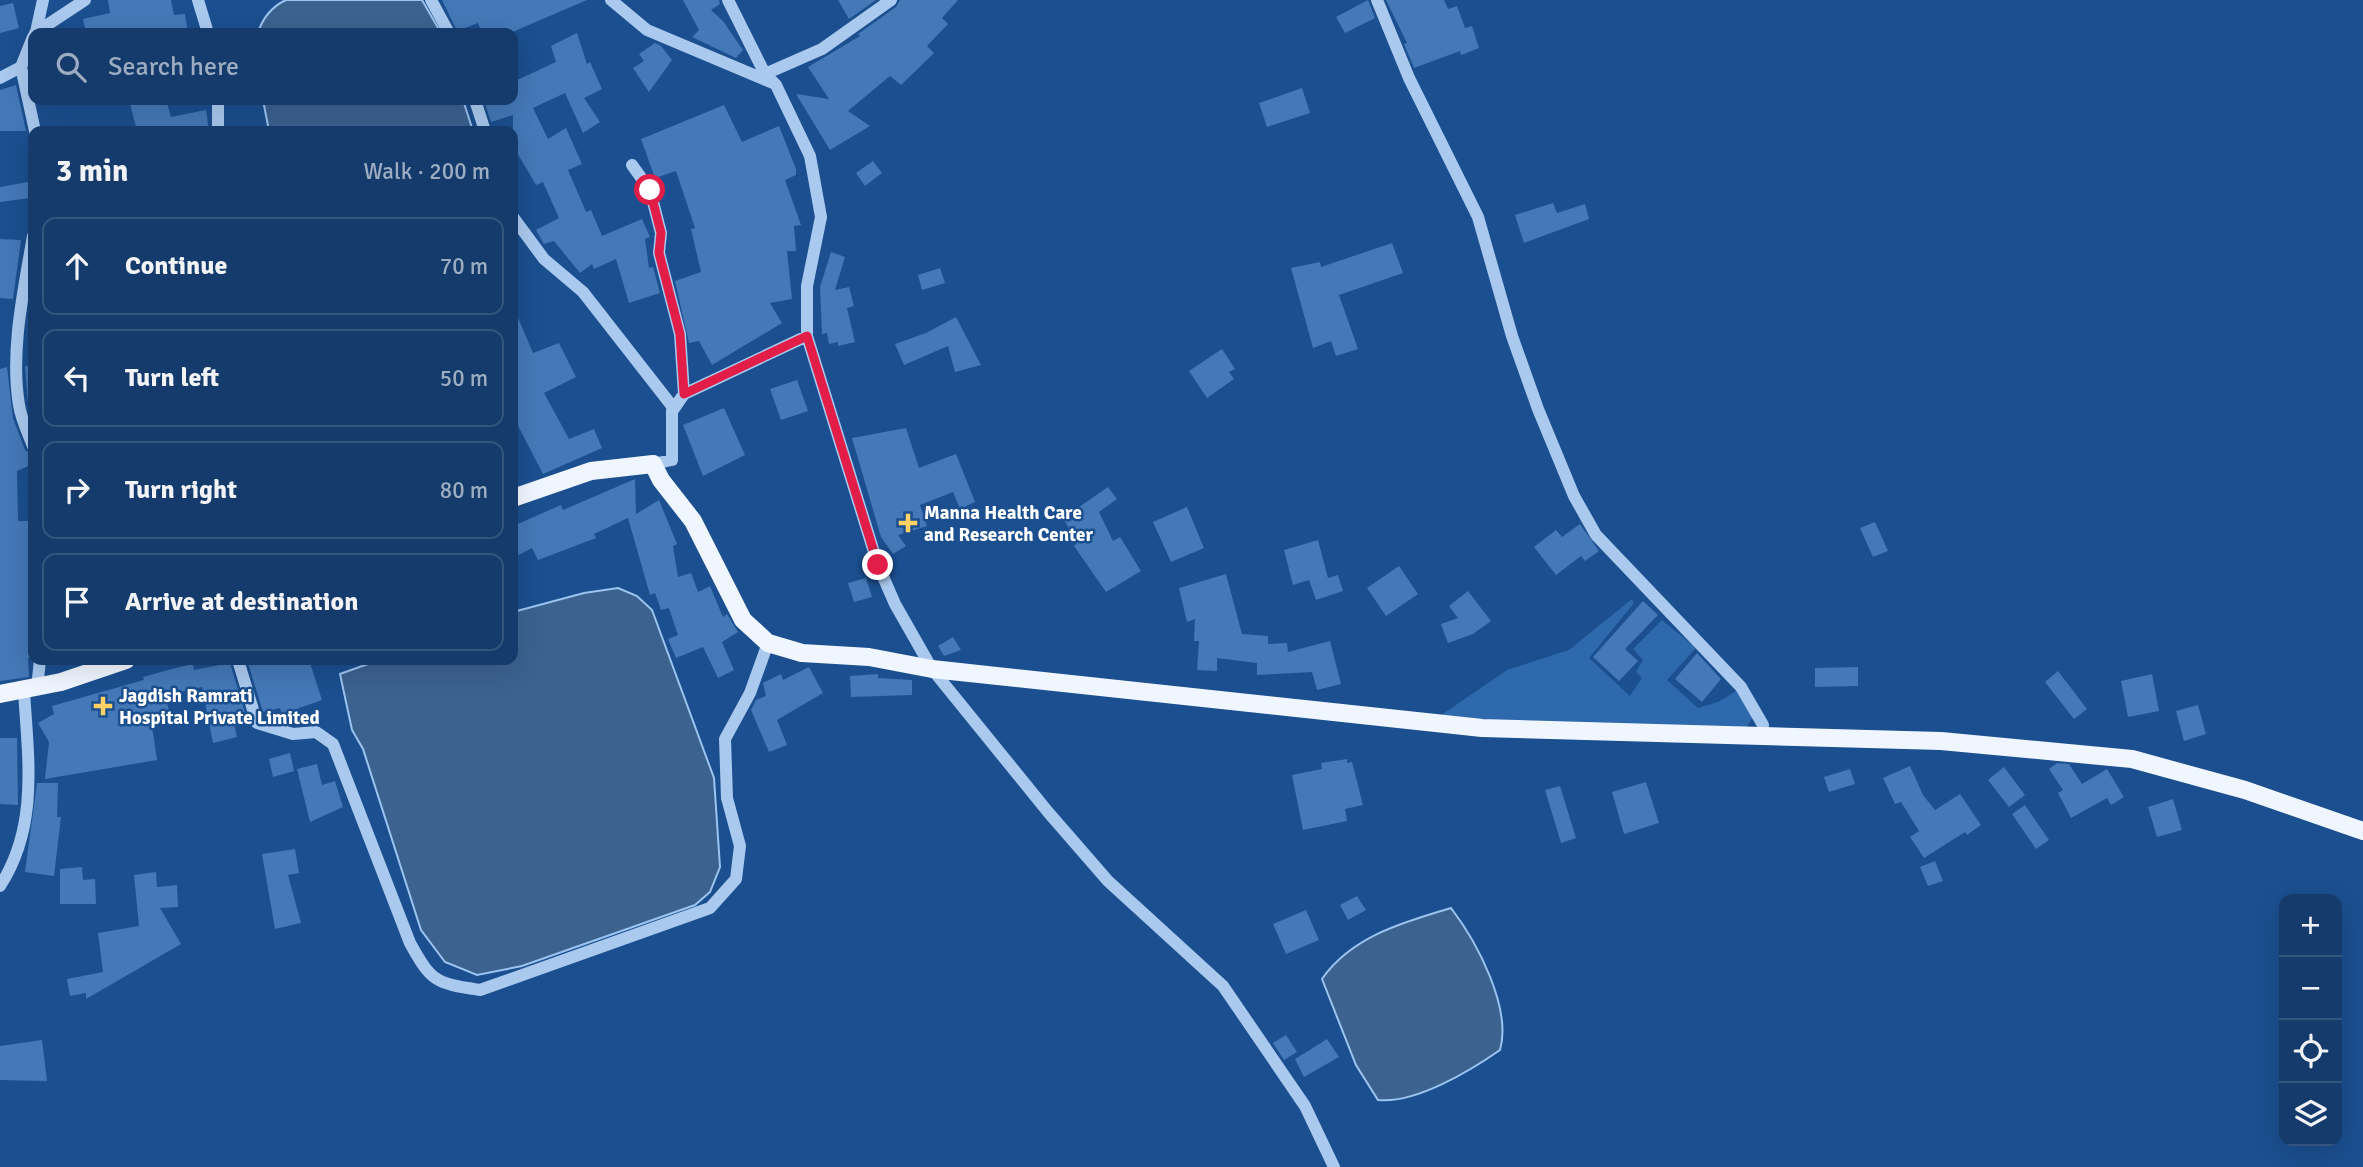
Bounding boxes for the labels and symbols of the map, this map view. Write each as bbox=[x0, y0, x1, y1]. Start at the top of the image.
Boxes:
route start bbox=[634, 174, 665, 205]
place label: Manna Health Care and Research Center bbox=[924, 501, 1093, 547]
marker: Manna Health Care and Research Center bbox=[898, 513, 918, 533]
route end bbox=[862, 549, 893, 580]
place label: Jagdish Ramrati Hospital Private Limited bbox=[119, 684, 320, 730]
marker: Jagdish Ramrati Hospital Private Limited bbox=[93, 696, 113, 716]

